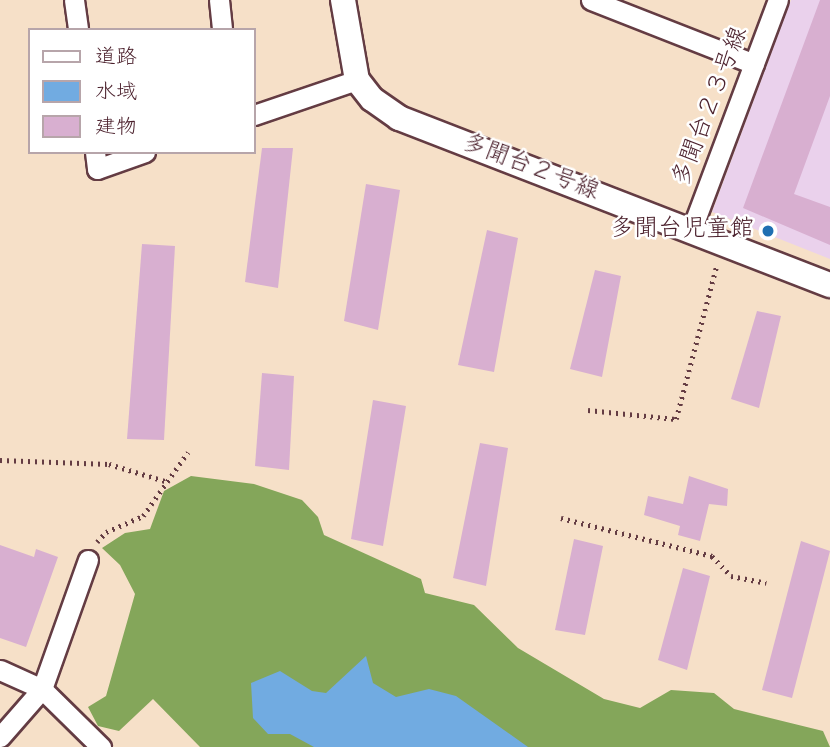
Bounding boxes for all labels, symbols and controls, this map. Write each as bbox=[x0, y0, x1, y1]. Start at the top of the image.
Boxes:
street label: 多聞台２３号線 bbox=[668, 23, 756, 191]
legend bbox=[28, 28, 256, 154]
text: 道路 bbox=[95, 44, 137, 74]
text: 水域 bbox=[95, 79, 137, 109]
text: 建物 bbox=[95, 114, 137, 144]
street label: 多聞台２号線 bbox=[458, 130, 602, 208]
place label: 多聞台児童館 bbox=[610, 217, 754, 245]
marker: 多聞台児童館 bbox=[760, 223, 776, 239]

